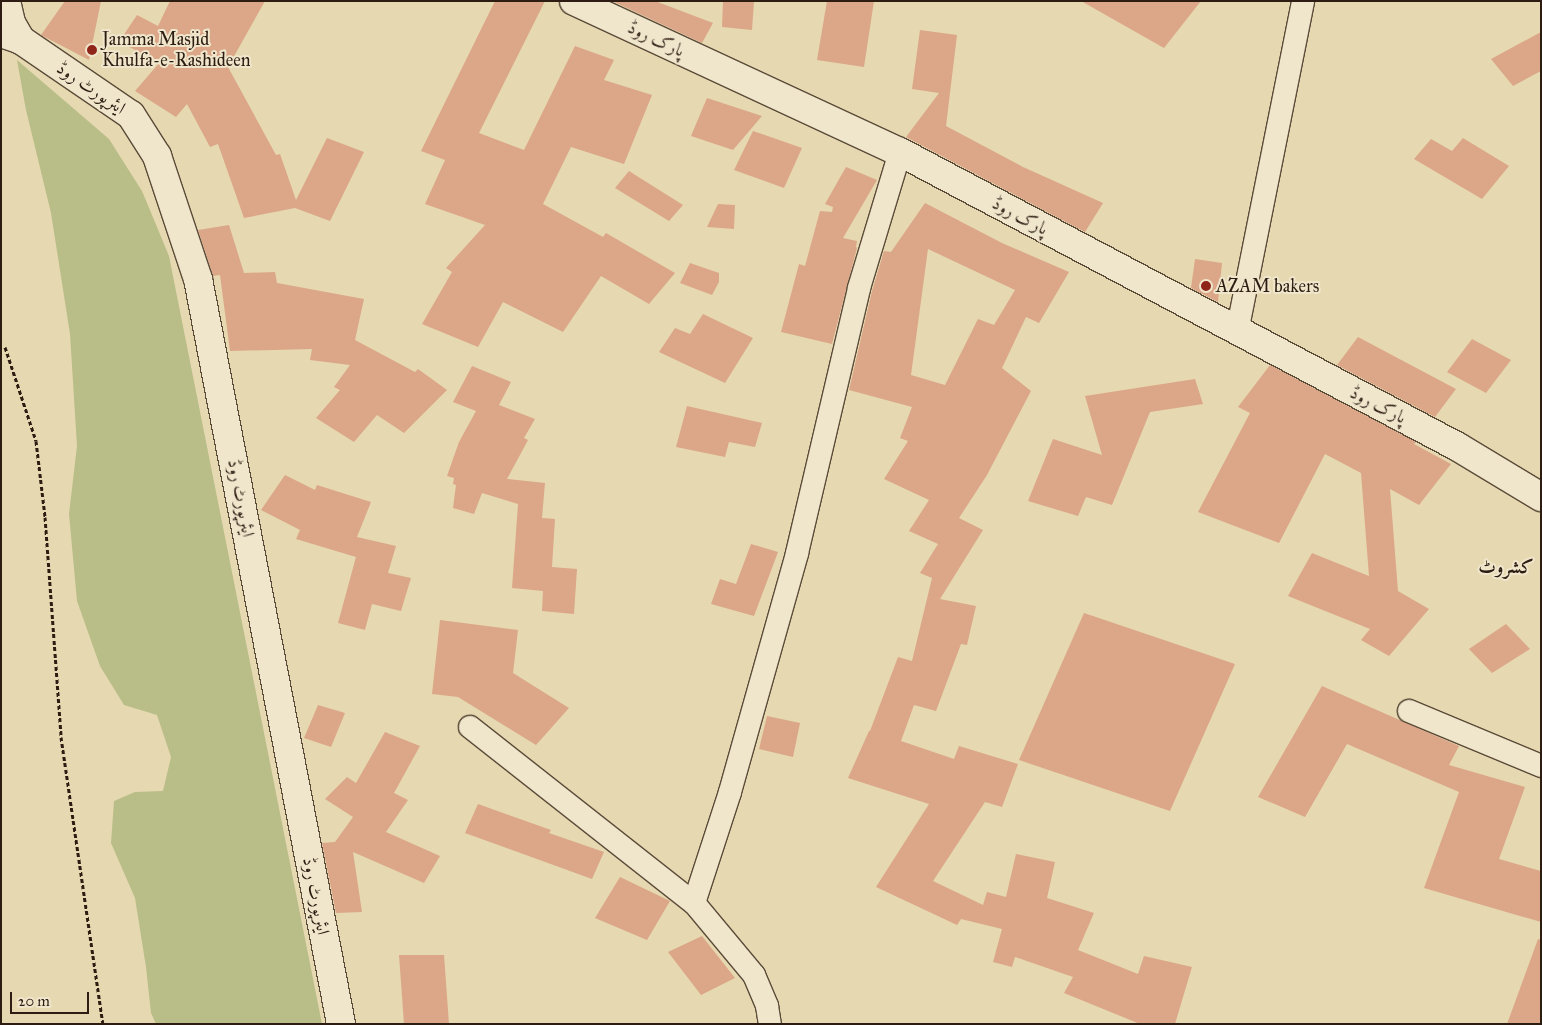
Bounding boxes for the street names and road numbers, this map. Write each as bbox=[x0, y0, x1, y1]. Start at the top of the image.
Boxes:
street label: پارک روڈ bbox=[624, 17, 688, 61]
street label: ایئرپورٹ روڈ bbox=[52, 57, 130, 119]
street label: پارک روڈ bbox=[988, 192, 1052, 240]
street label: پارک روڈ bbox=[1346, 382, 1410, 428]
street label: ایئرپورٹ روڈ bbox=[223, 457, 259, 539]
street label: ایئرپورٹ روڈ bbox=[298, 855, 334, 937]

